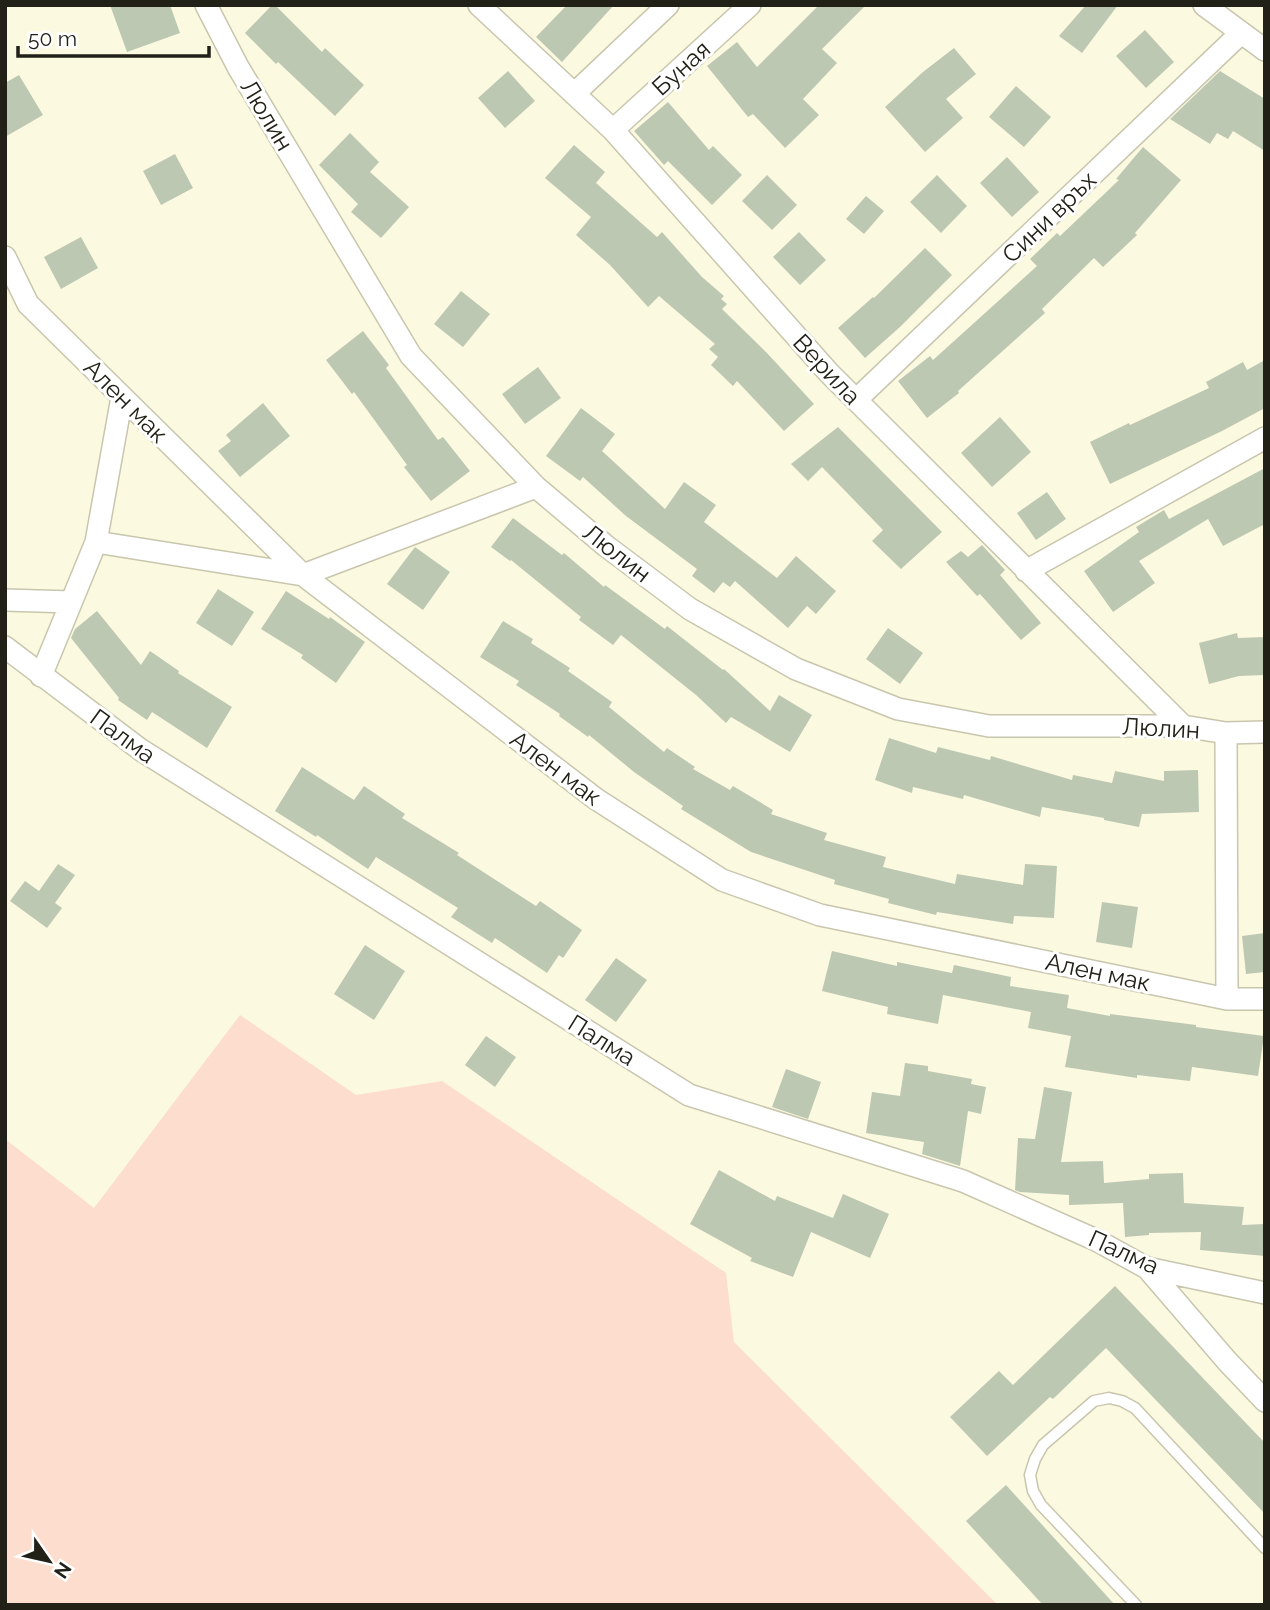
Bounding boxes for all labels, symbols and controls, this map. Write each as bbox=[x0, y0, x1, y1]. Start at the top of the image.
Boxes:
scale bar bbox=[18, 14, 208, 58]
text: 50 m bbox=[28, 26, 77, 51]
street label: Буная bbox=[646, 34, 716, 102]
street label: Люлин bbox=[234, 74, 300, 156]
street label: Сини връх bbox=[996, 165, 1102, 269]
street label: Верила bbox=[787, 328, 867, 410]
street label: Ален мак bbox=[78, 353, 174, 449]
street label: Люлин bbox=[577, 518, 657, 588]
street label: Палма bbox=[85, 703, 161, 769]
street label: Люлин bbox=[1121, 711, 1201, 745]
street label: Ален мак bbox=[505, 724, 607, 812]
street label: Ален мак bbox=[1043, 947, 1153, 997]
street label: Палма bbox=[563, 1008, 641, 1072]
street label: Палма bbox=[1084, 1224, 1164, 1280]
north arrow bbox=[14, 1526, 84, 1596]
text: N bbox=[50, 1558, 76, 1583]

